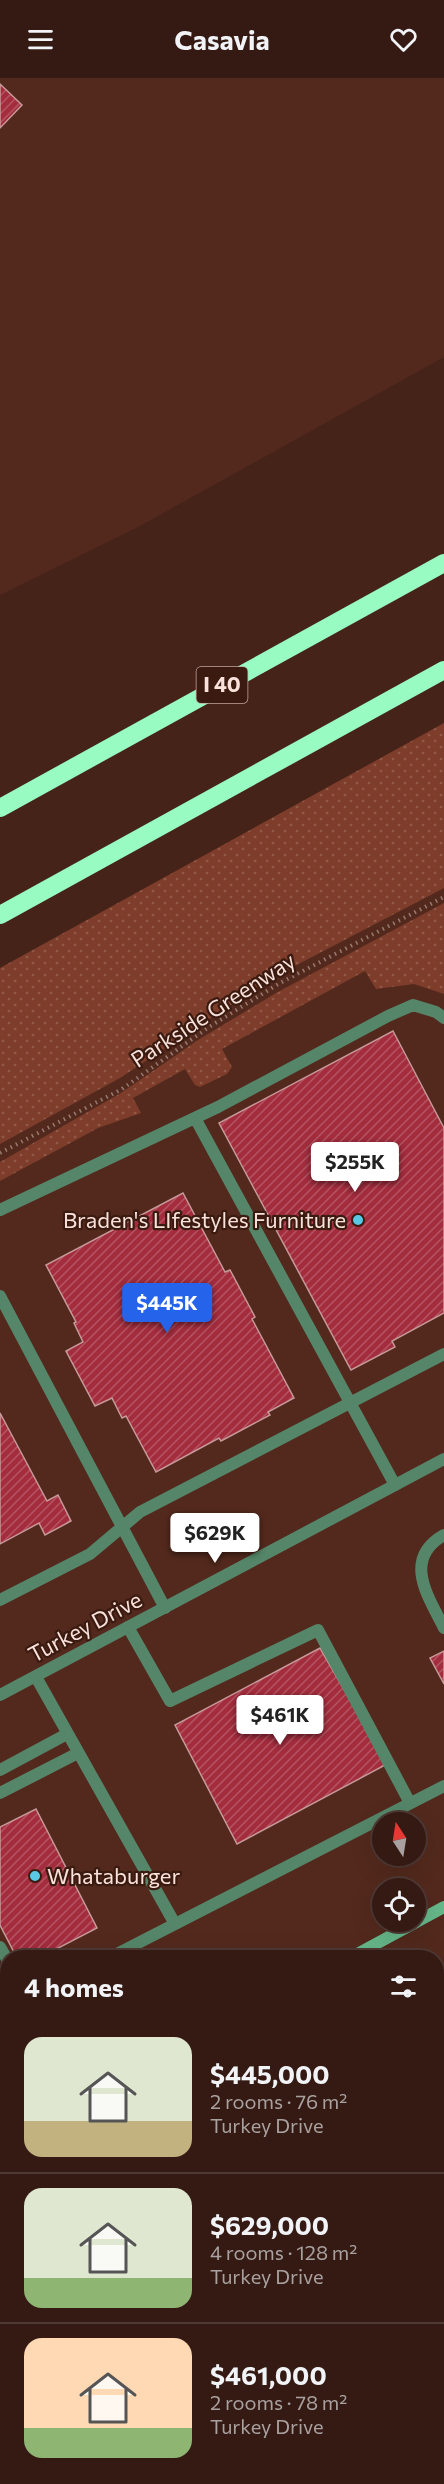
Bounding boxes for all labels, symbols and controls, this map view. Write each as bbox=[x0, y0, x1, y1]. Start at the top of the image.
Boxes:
icon: menu bbox=[24, 23, 57, 56]
text: Casavia bbox=[174, 23, 270, 56]
icon: heart bbox=[387, 23, 420, 56]
road number: I 40 bbox=[196, 667, 248, 703]
street label: Parkside Greenway bbox=[126, 946, 300, 1073]
pin: $255K bbox=[313, 1142, 397, 1193]
text: $255K bbox=[325, 1149, 385, 1173]
place label: Braden's LIfestyles Furniture bbox=[63, 1206, 346, 1233]
marker: Braden's LIfestyles Furniture bbox=[351, 1213, 365, 1227]
pin: $445K bbox=[125, 1283, 209, 1334]
text: $445K bbox=[136, 1290, 198, 1314]
pin: $629K bbox=[173, 1513, 257, 1564]
text: $629K bbox=[184, 1520, 246, 1544]
street label: Turkey Drive bbox=[23, 1585, 146, 1668]
pin: $461K bbox=[238, 1695, 322, 1746]
text: $461K bbox=[250, 1702, 310, 1726]
north arrow bbox=[372, 1812, 426, 1866]
map controls bbox=[372, 1812, 426, 1932]
place label: Whataburger bbox=[47, 1862, 180, 1889]
marker: Whataburger bbox=[28, 1869, 42, 1883]
button: locate bbox=[372, 1878, 426, 1932]
icon: filters bbox=[387, 1970, 420, 2003]
text: 4 homes bbox=[24, 1971, 124, 2002]
text: $445,000 bbox=[210, 2058, 330, 2089]
icon: home bbox=[72, 2061, 144, 2133]
text: 2 rooms · 76 m² bbox=[210, 2089, 347, 2113]
text: Turkey Drive bbox=[210, 2113, 323, 2137]
text: $629,000 bbox=[210, 2209, 329, 2240]
icon: home bbox=[72, 2212, 144, 2284]
text: 4 rooms · 128 m² bbox=[210, 2240, 357, 2264]
text: Turkey Drive bbox=[210, 2264, 323, 2288]
text: $461,000 bbox=[210, 2359, 327, 2390]
icon: home bbox=[72, 2362, 144, 2434]
text: 2 rooms · 78 m² bbox=[210, 2390, 347, 2414]
text: Turkey Drive bbox=[210, 2414, 323, 2438]

